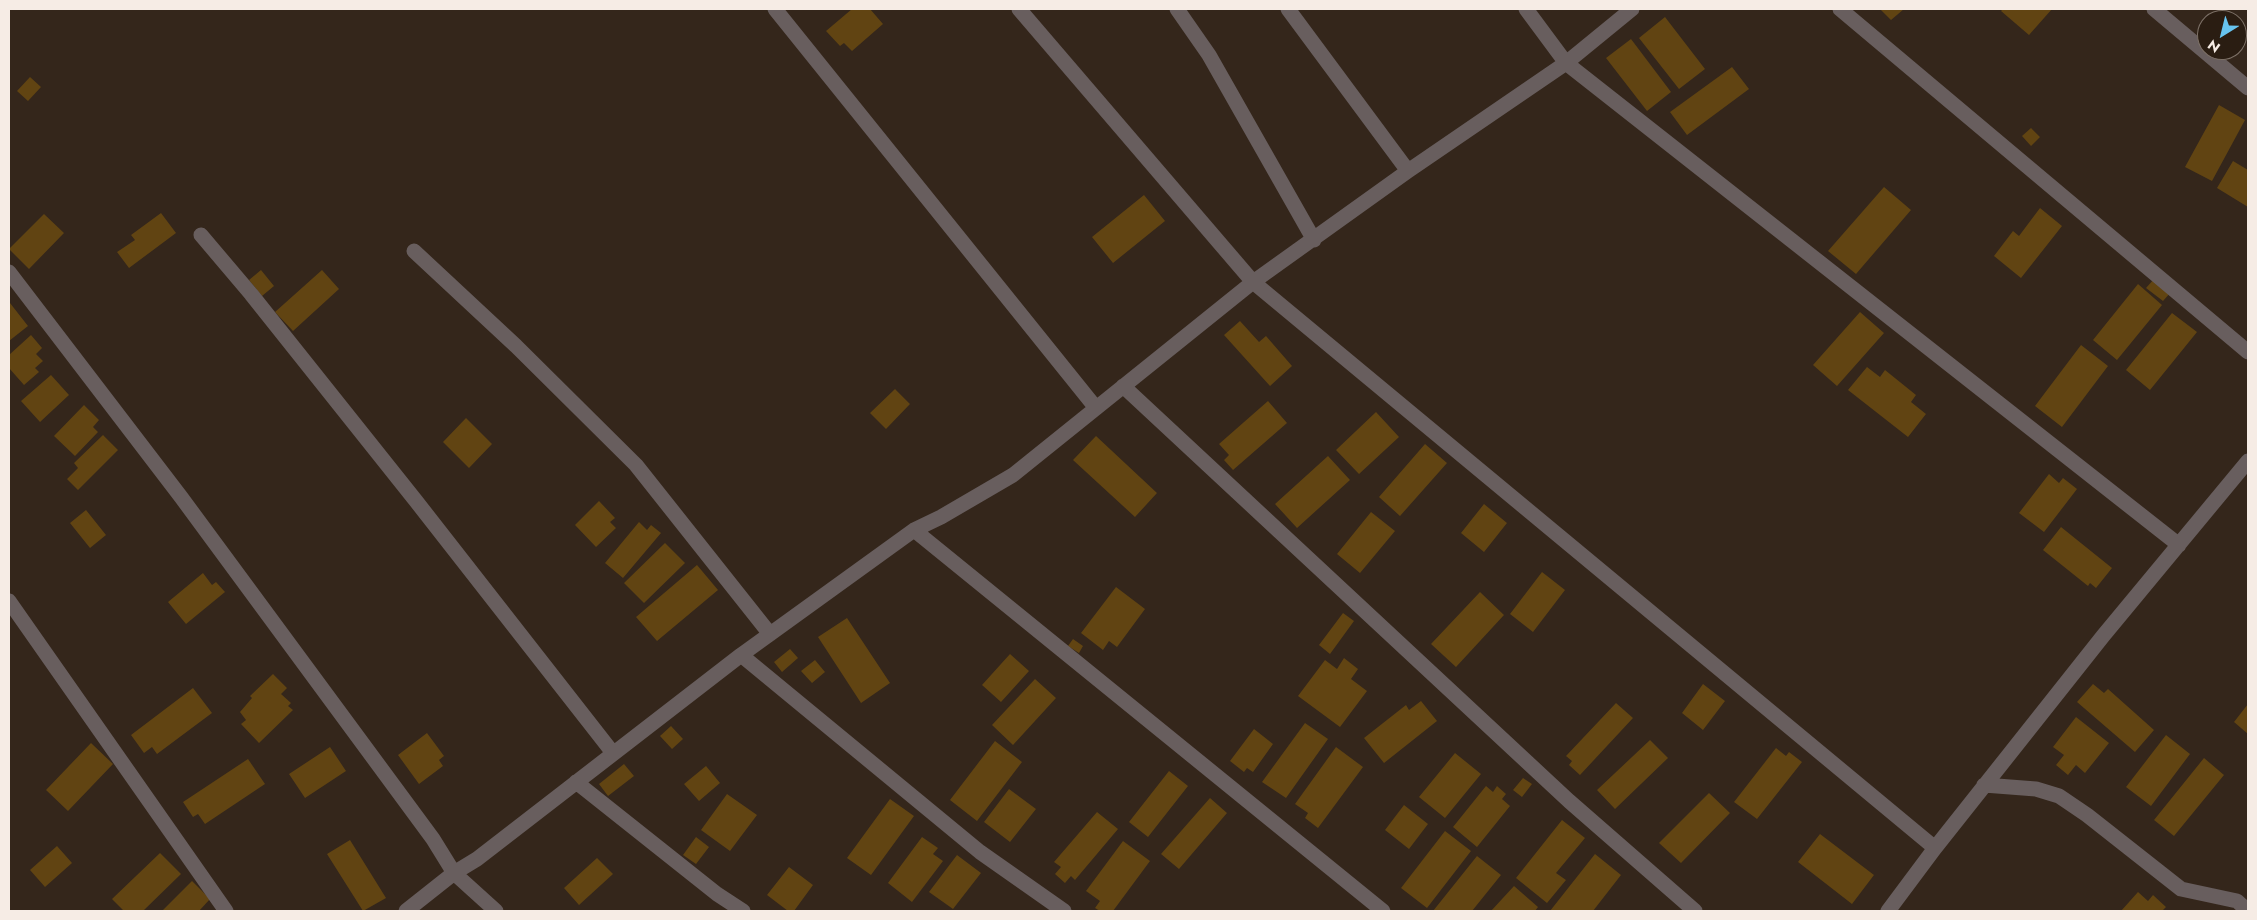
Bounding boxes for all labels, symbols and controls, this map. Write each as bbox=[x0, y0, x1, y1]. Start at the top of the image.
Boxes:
north arrow bbox=[2197, 10, 2247, 60]
text: N bbox=[2203, 35, 2224, 58]

